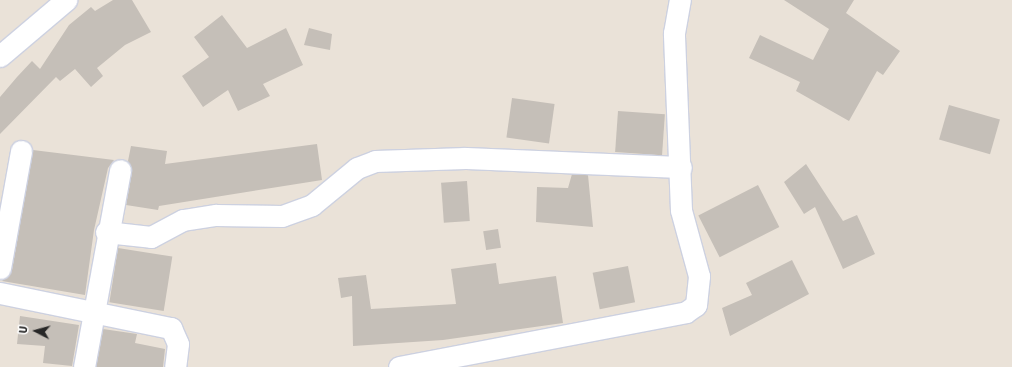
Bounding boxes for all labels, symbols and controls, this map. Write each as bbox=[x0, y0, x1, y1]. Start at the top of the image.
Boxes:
north arrow bbox=[16, 311, 56, 351]
text: U bbox=[17, 325, 30, 334]

